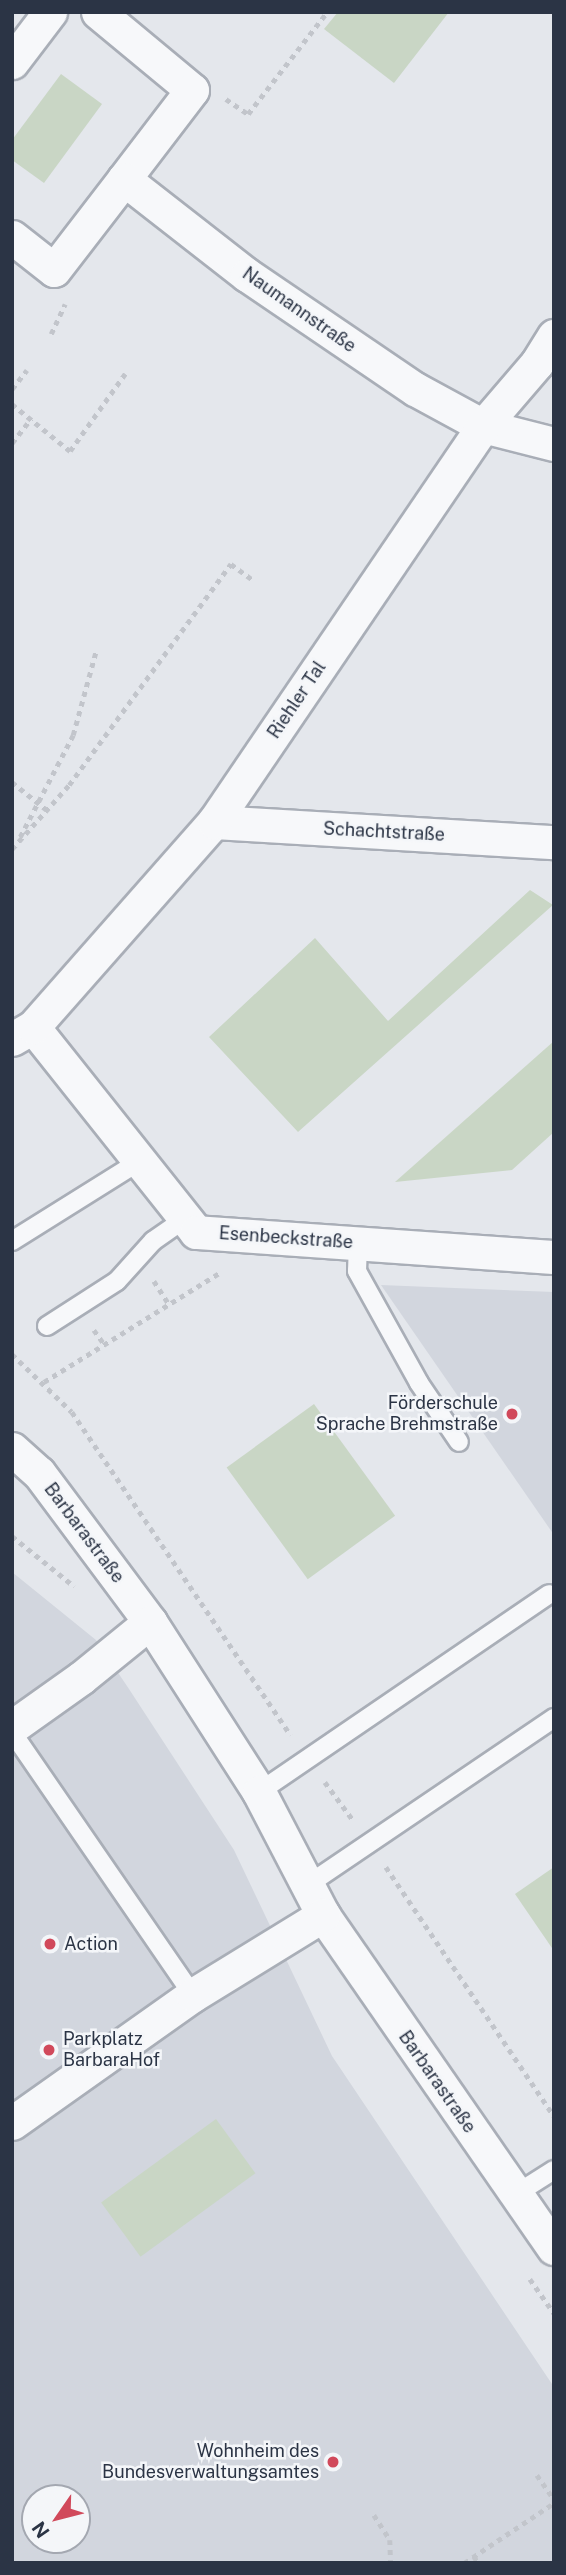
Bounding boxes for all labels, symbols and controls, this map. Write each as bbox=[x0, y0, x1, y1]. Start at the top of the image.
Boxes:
street label: Naumannstraße bbox=[238, 263, 360, 357]
street label: Riehler Tal bbox=[263, 657, 331, 743]
street label: Schachtstraße bbox=[323, 818, 445, 846]
street label: Esenbeckstraße bbox=[218, 1223, 354, 1253]
place label: Förderschule Sprache Brehmstraße bbox=[316, 1393, 498, 1436]
marker: Förderschule Sprache Brehmstraße bbox=[504, 1406, 520, 1422]
street label: Barbarastraße bbox=[39, 1479, 129, 1587]
place label: Action bbox=[64, 1933, 118, 1955]
marker: Action bbox=[42, 1936, 58, 1952]
street label: Barbarastraße bbox=[394, 2027, 480, 2137]
place label: Parkplatz BarbaraHof bbox=[63, 2029, 160, 2072]
marker: Parkplatz BarbaraHof bbox=[41, 2042, 57, 2058]
place label: Wohnheim des Bundesverwaltungsamtes bbox=[102, 2441, 319, 2484]
marker: Wohnheim des Bundesverwaltungsamtes bbox=[325, 2454, 341, 2470]
north arrow bbox=[21, 2484, 91, 2554]
text: N bbox=[27, 2518, 54, 2542]

